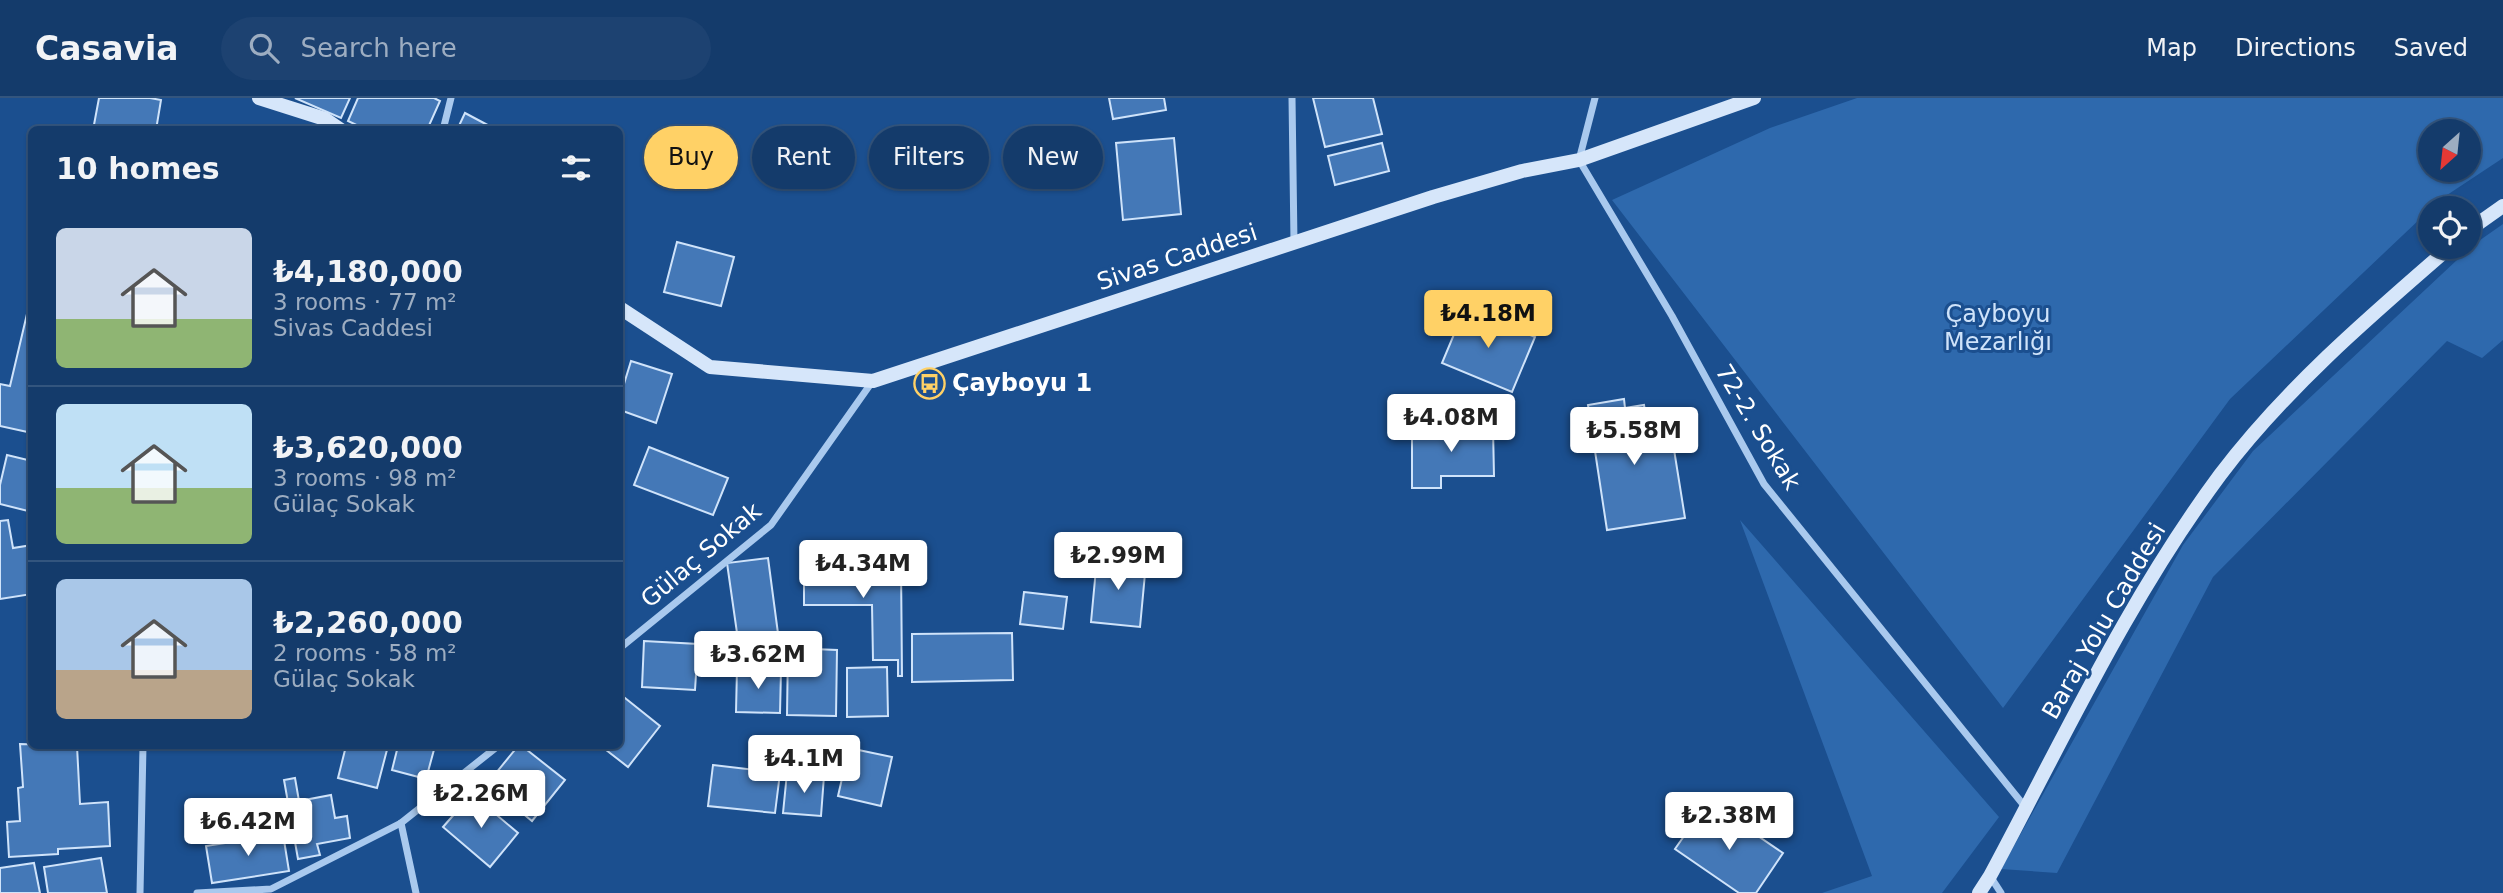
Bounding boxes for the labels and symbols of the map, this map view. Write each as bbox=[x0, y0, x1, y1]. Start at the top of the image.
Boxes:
north arrow bbox=[2418, 119, 2482, 182]
street label: Sivas Caddesi bbox=[1093, 218, 1261, 296]
pin: ₺4.18M bbox=[1431, 290, 1545, 350]
park label: Çayboyu Mezarlığı bbox=[1944, 300, 2052, 356]
street label: 72-2. Sokak bbox=[1710, 359, 1807, 495]
bus stop icon: Çayboyu 1 bbox=[912, 366, 946, 400]
place label: Çayboyu 1 bbox=[952, 369, 1092, 397]
pin: ₺4.08M bbox=[1394, 394, 1508, 454]
pin: ₺5.58M bbox=[1577, 408, 1691, 467]
street label: Gülaç Sokak bbox=[635, 497, 767, 613]
street label: Baraj Yolu Caddesi bbox=[2036, 518, 2172, 724]
pin: ₺2.99M bbox=[1061, 532, 1175, 592]
pin: ₺4.34M bbox=[806, 540, 920, 600]
pin: ₺3.62M bbox=[701, 632, 815, 691]
pin: ₺4.1M bbox=[755, 736, 853, 795]
pin: ₺2.26M bbox=[424, 770, 538, 830]
pin: ₺2.38M bbox=[1672, 792, 1786, 852]
pin: ₺6.42M bbox=[191, 798, 305, 858]

